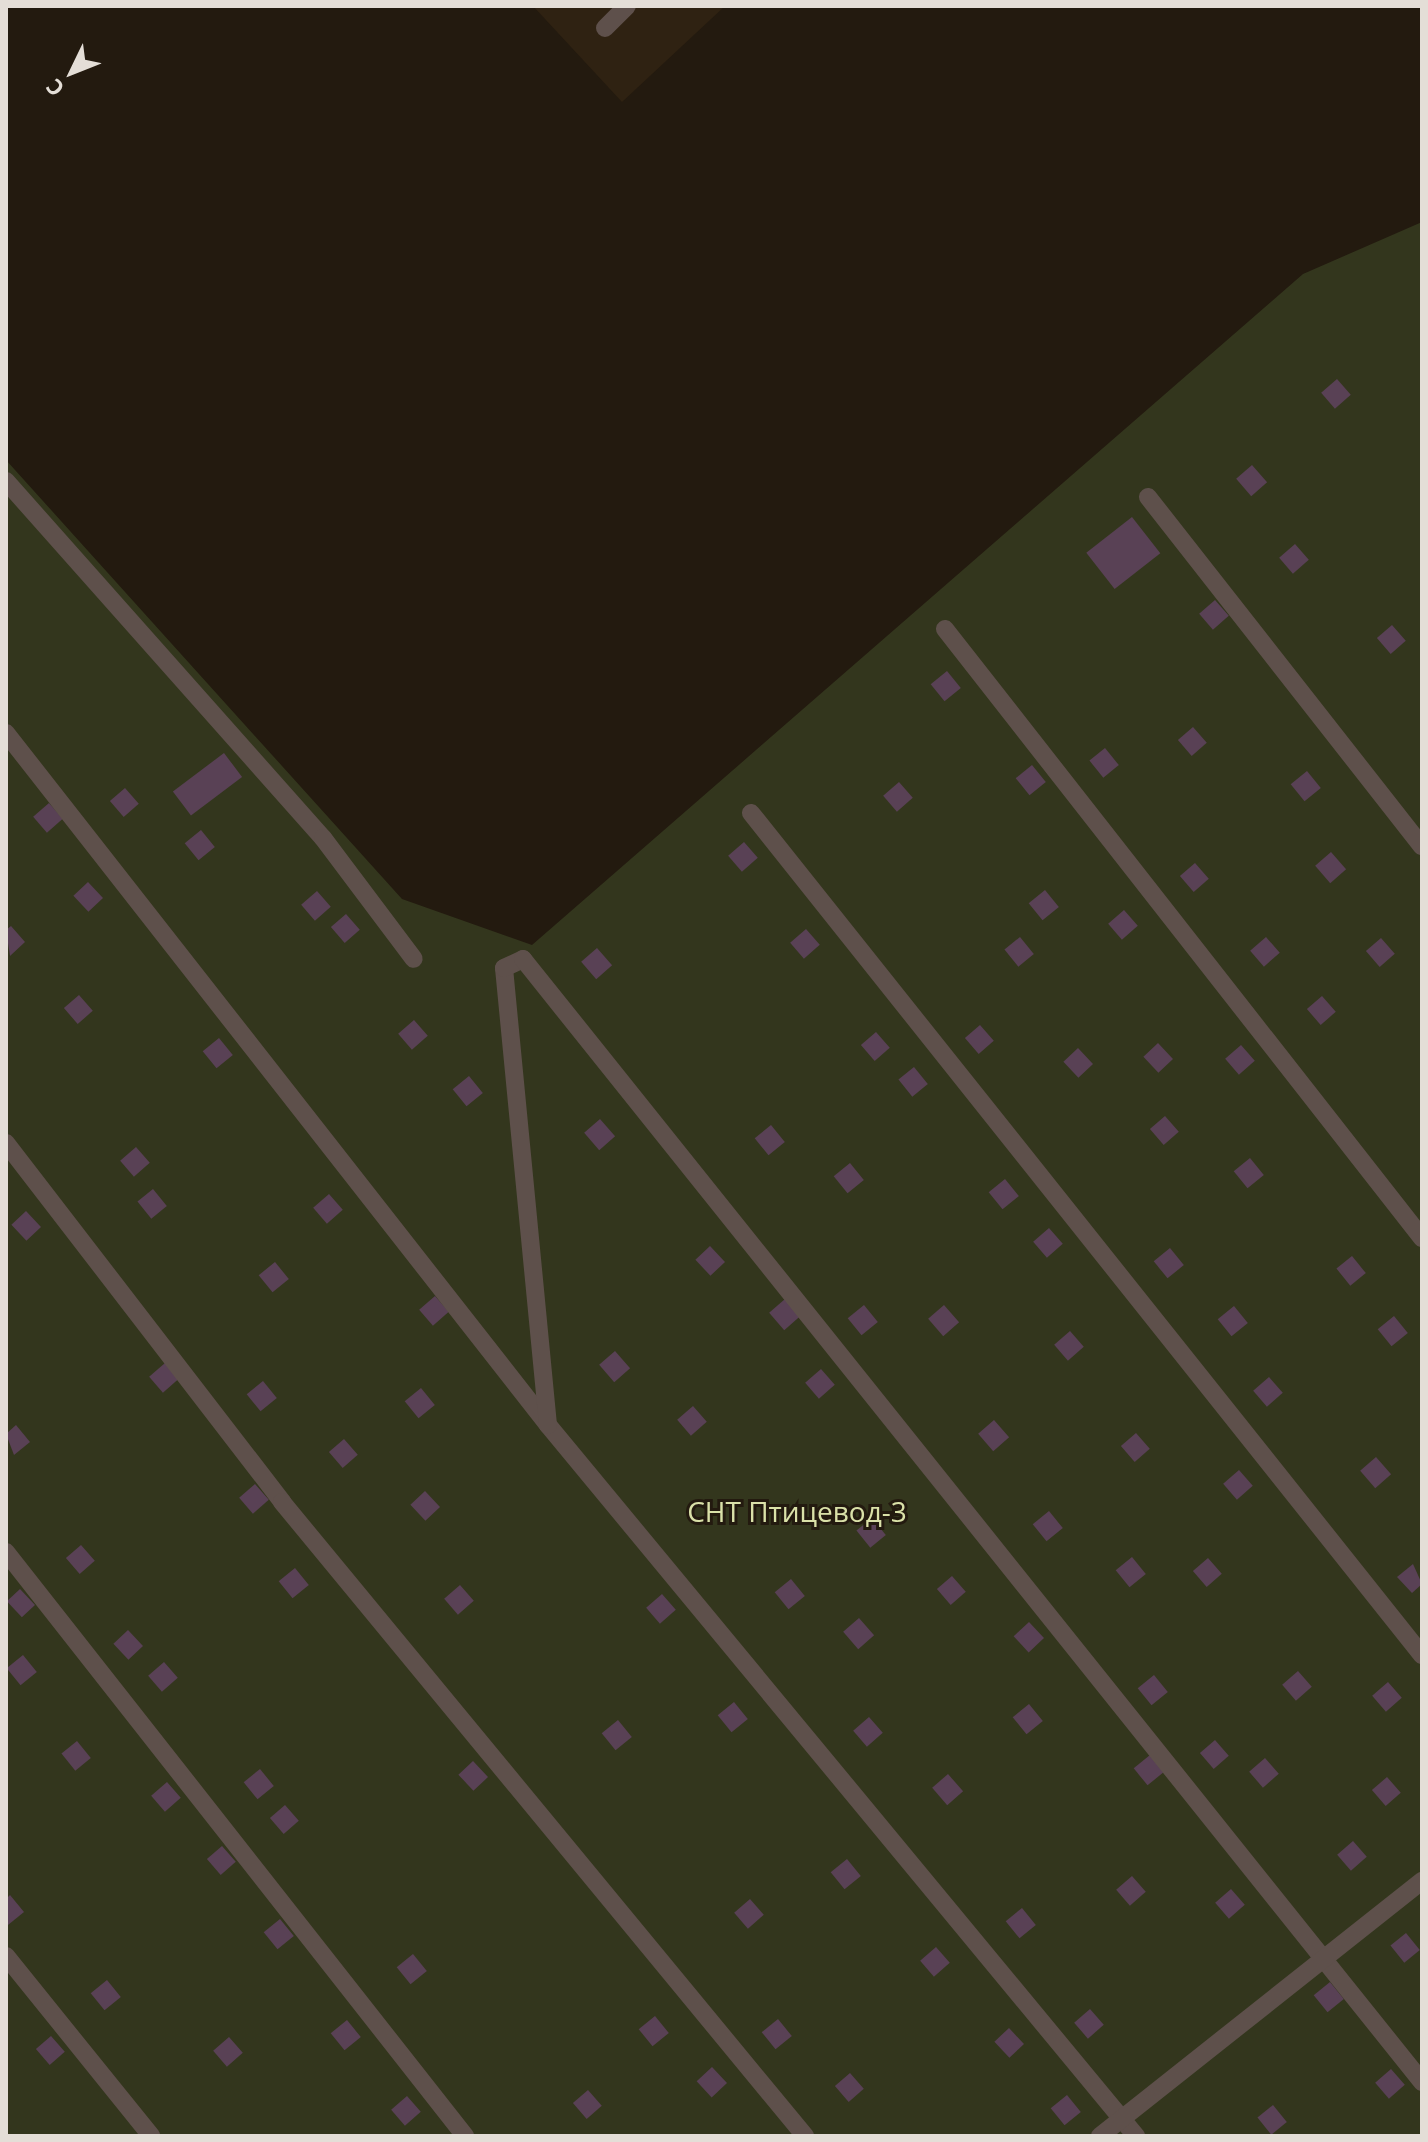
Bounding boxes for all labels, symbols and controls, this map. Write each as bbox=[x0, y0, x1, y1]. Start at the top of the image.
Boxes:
north arrow bbox=[32, 32, 112, 112]
text: С bbox=[39, 73, 70, 104]
park label: СНТ Птицевод-3 bbox=[687, 1494, 907, 1528]

